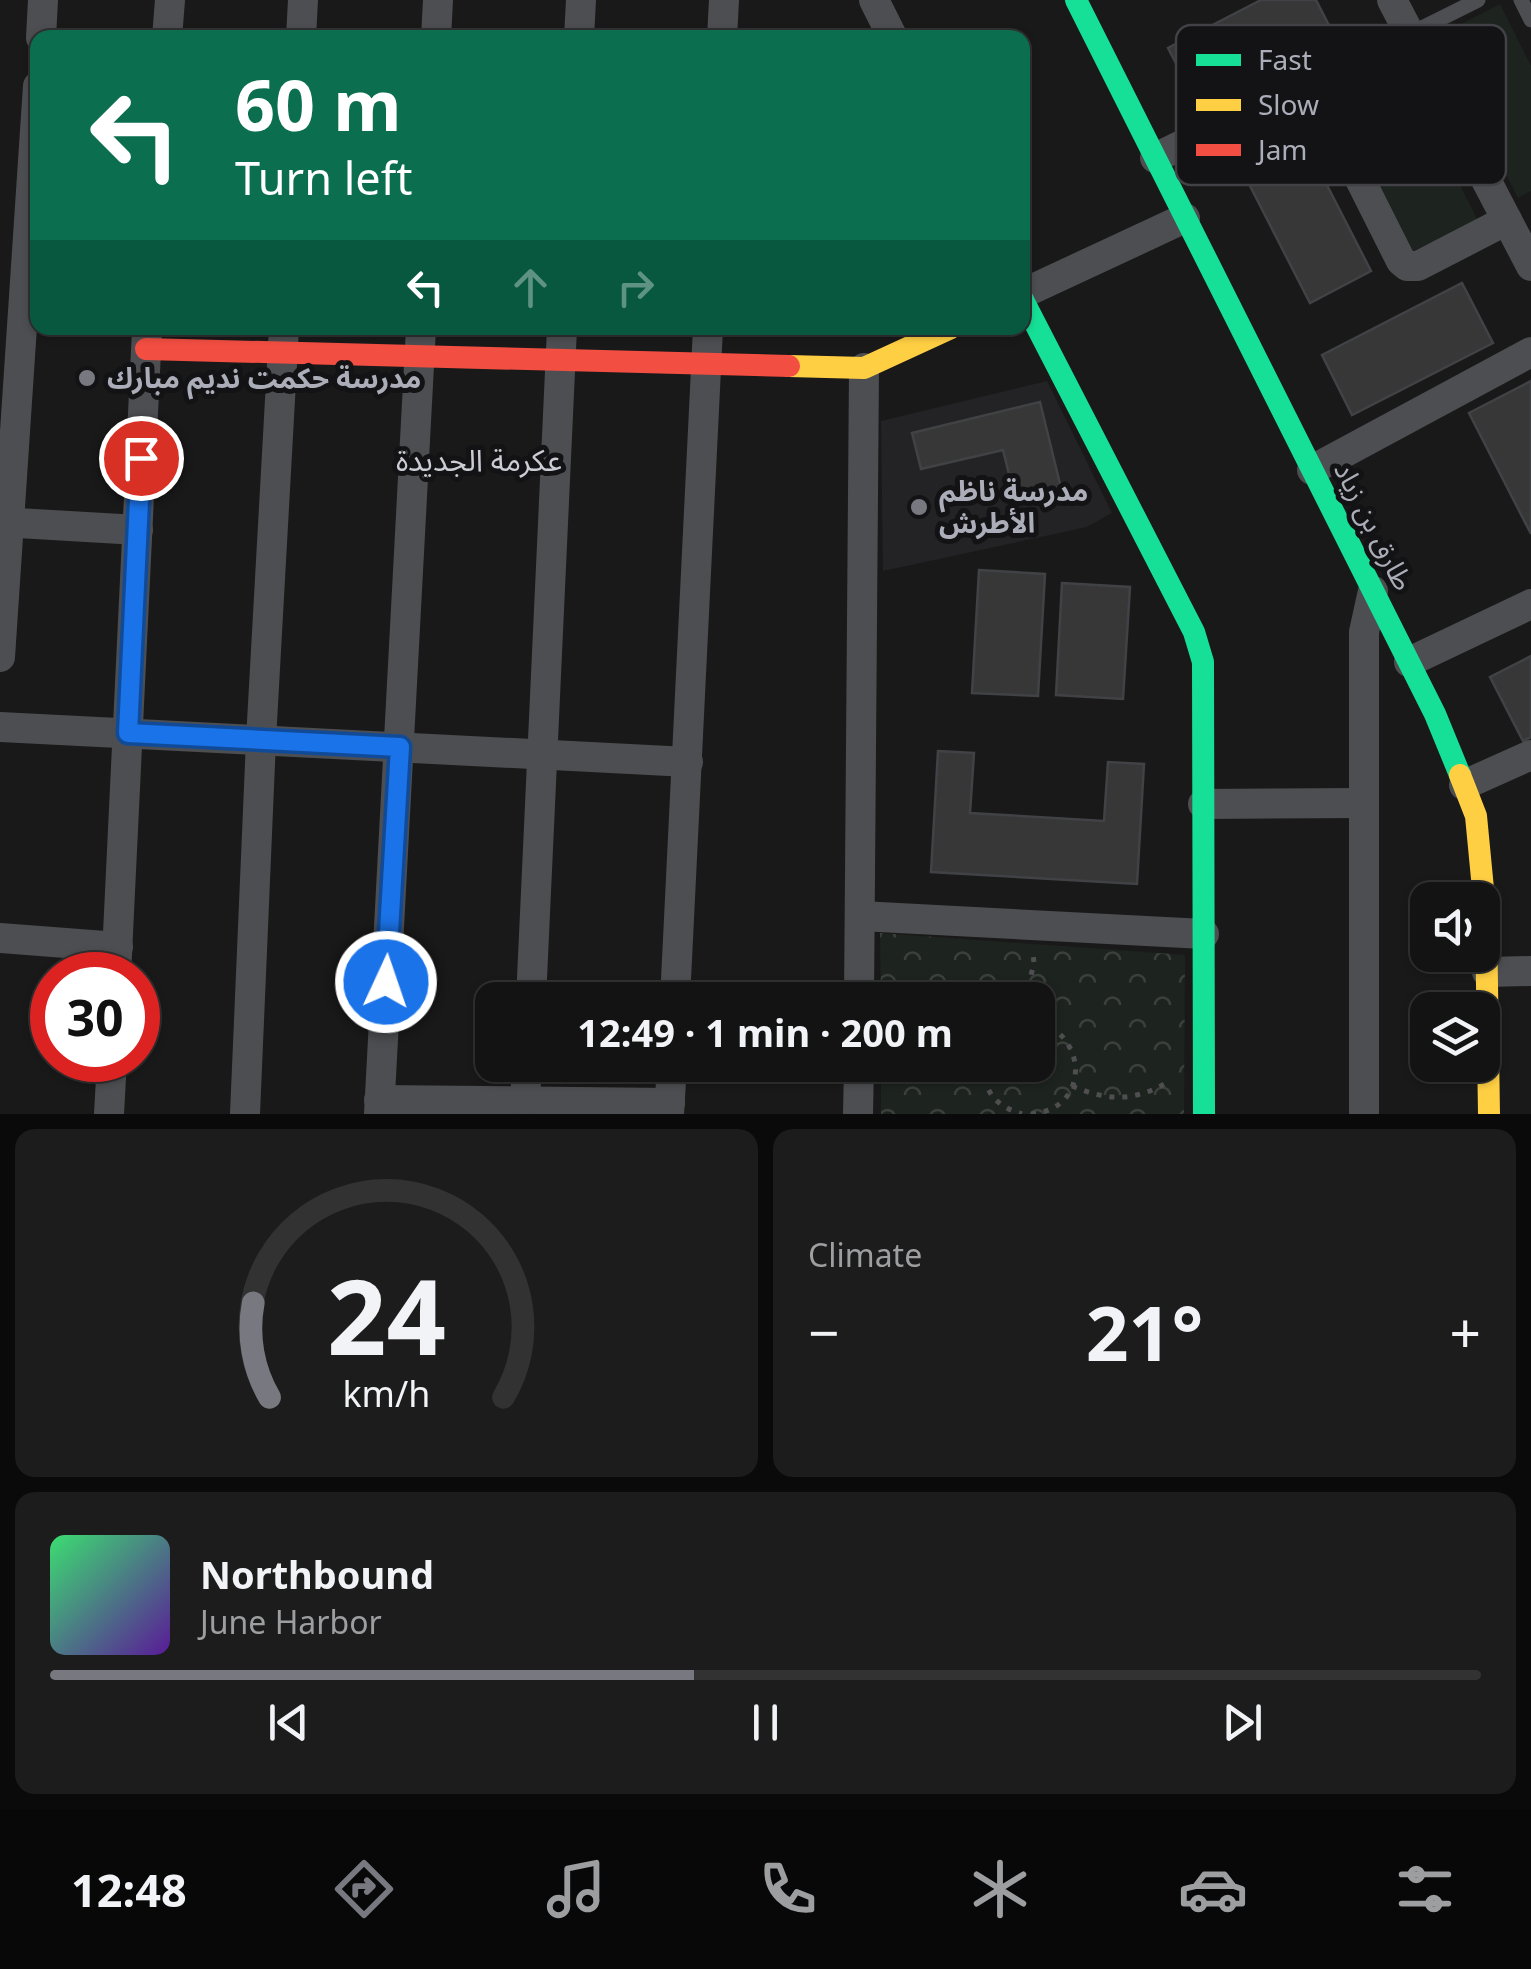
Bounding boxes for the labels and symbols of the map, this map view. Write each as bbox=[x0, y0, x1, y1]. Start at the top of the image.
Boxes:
legend bbox=[1176, 25, 1506, 185]
text: Fast bbox=[1258, 40, 1312, 78]
text: Slow bbox=[1258, 85, 1319, 123]
text: Jam bbox=[1255, 130, 1308, 168]
place label: مدرسة حكمت نديم مبارك bbox=[107, 358, 421, 400]
marker: مدرسة حكمت نديم مبارك bbox=[76, 367, 98, 389]
pin bbox=[99, 416, 184, 501]
district label: عكرمة الجديدة bbox=[396, 439, 562, 480]
street label: طارق بن زياد bbox=[1326, 455, 1424, 597]
place label: مدرسة ناظم الأطرش bbox=[939, 471, 1088, 541]
marker: مدرسة ناظم الأطرش bbox=[908, 496, 930, 518]
position arrow bbox=[334, 930, 438, 1034]
speed limit sign: 30 bbox=[30, 952, 160, 1082]

